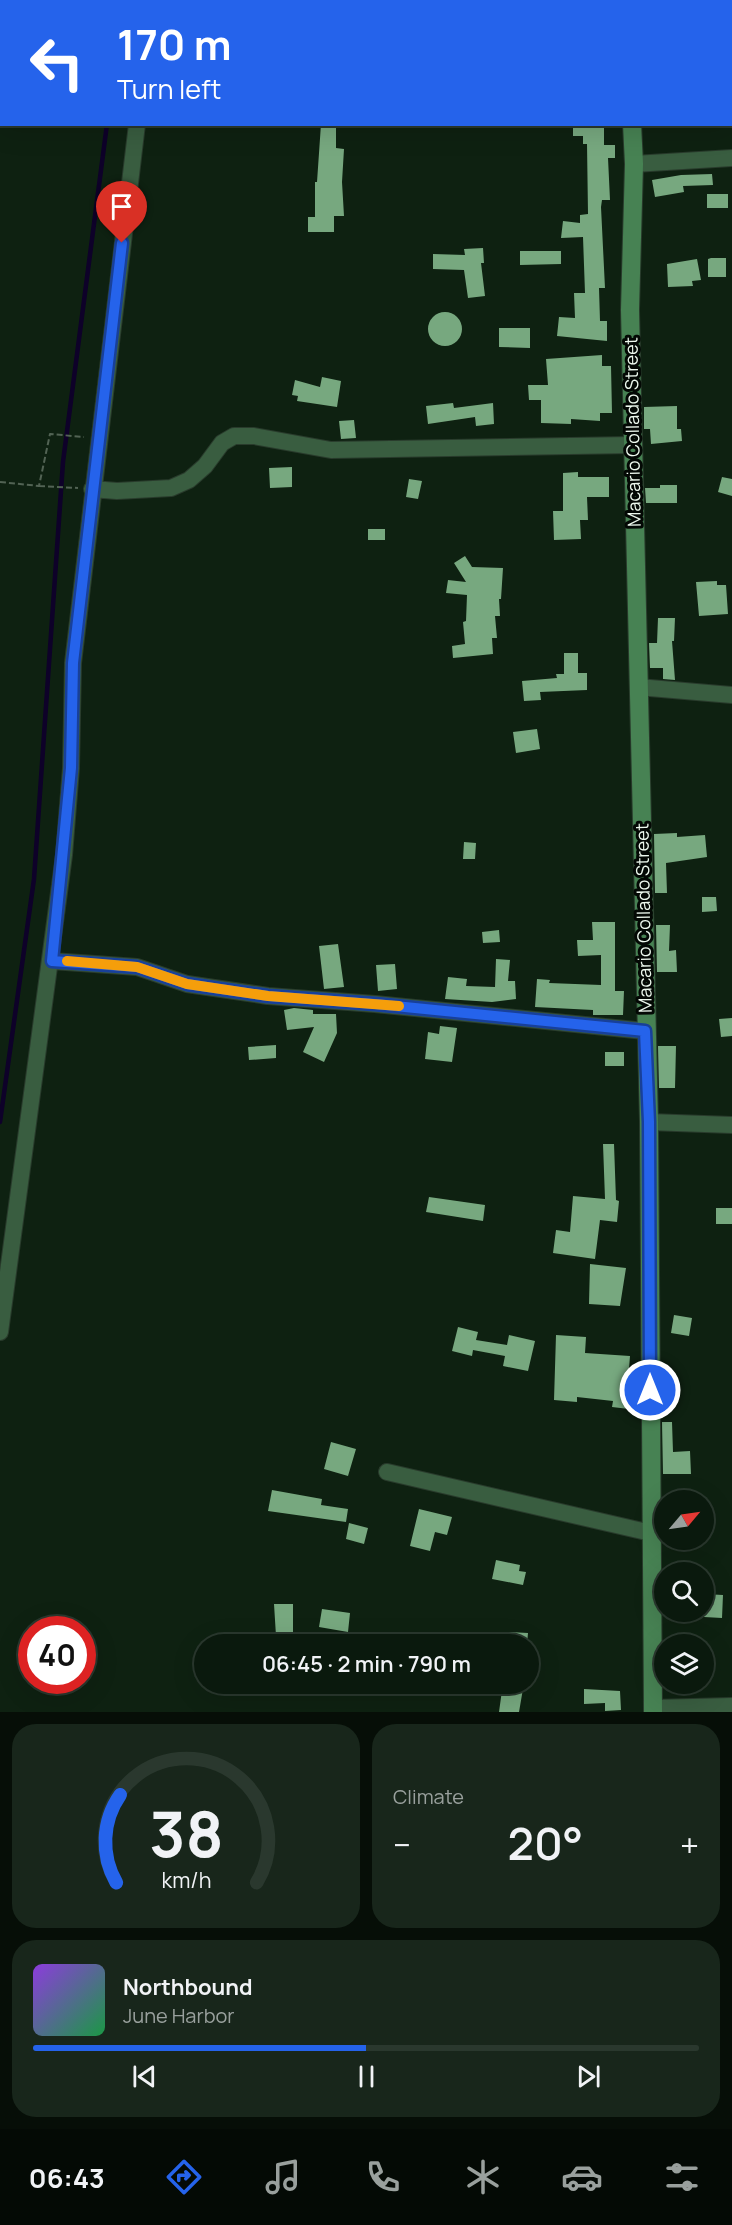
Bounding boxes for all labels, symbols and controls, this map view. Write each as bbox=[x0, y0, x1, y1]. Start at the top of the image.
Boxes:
text: 170 m bbox=[117, 15, 232, 73]
icon: left bbox=[18, 24, 96, 102]
text: Turn left bbox=[117, 70, 221, 107]
pin bbox=[96, 181, 147, 243]
icon: arrive bbox=[105, 190, 138, 223]
street label: Macario Collado Street bbox=[618, 337, 646, 527]
street label: Macario Collado Street bbox=[629, 823, 657, 1013]
position arrow bbox=[618, 1358, 682, 1422]
north arrow bbox=[654, 1490, 714, 1550]
map controls bbox=[654, 1490, 714, 1694]
button: search bbox=[654, 1562, 714, 1622]
speed limit sign: 40 bbox=[18, 1616, 96, 1694]
button: layers bbox=[654, 1634, 714, 1694]
text: 06:45 · 2 min · 790 m bbox=[262, 1649, 471, 1679]
text: Climate bbox=[393, 1783, 464, 1810]
text: 38 bbox=[149, 1790, 223, 1876]
text: 20° bbox=[508, 1812, 583, 1874]
text: − bbox=[393, 1822, 411, 1867]
text: + bbox=[680, 1822, 699, 1867]
text: km/h bbox=[161, 1865, 211, 1894]
text: Northbound bbox=[123, 1972, 253, 2002]
text: June Harbor bbox=[123, 2002, 235, 2029]
icon: previous bbox=[128, 2060, 161, 2093]
icon: pause bbox=[350, 2060, 383, 2093]
icon: next bbox=[572, 2060, 605, 2093]
icon: directions bbox=[163, 2156, 205, 2198]
icon: music bbox=[262, 2156, 304, 2198]
icon: phone bbox=[362, 2156, 404, 2198]
icon: climate bbox=[462, 2156, 504, 2198]
icon: car bbox=[561, 2156, 603, 2198]
icon: filters bbox=[661, 2156, 703, 2198]
text: 06:43 bbox=[29, 2159, 105, 2196]

